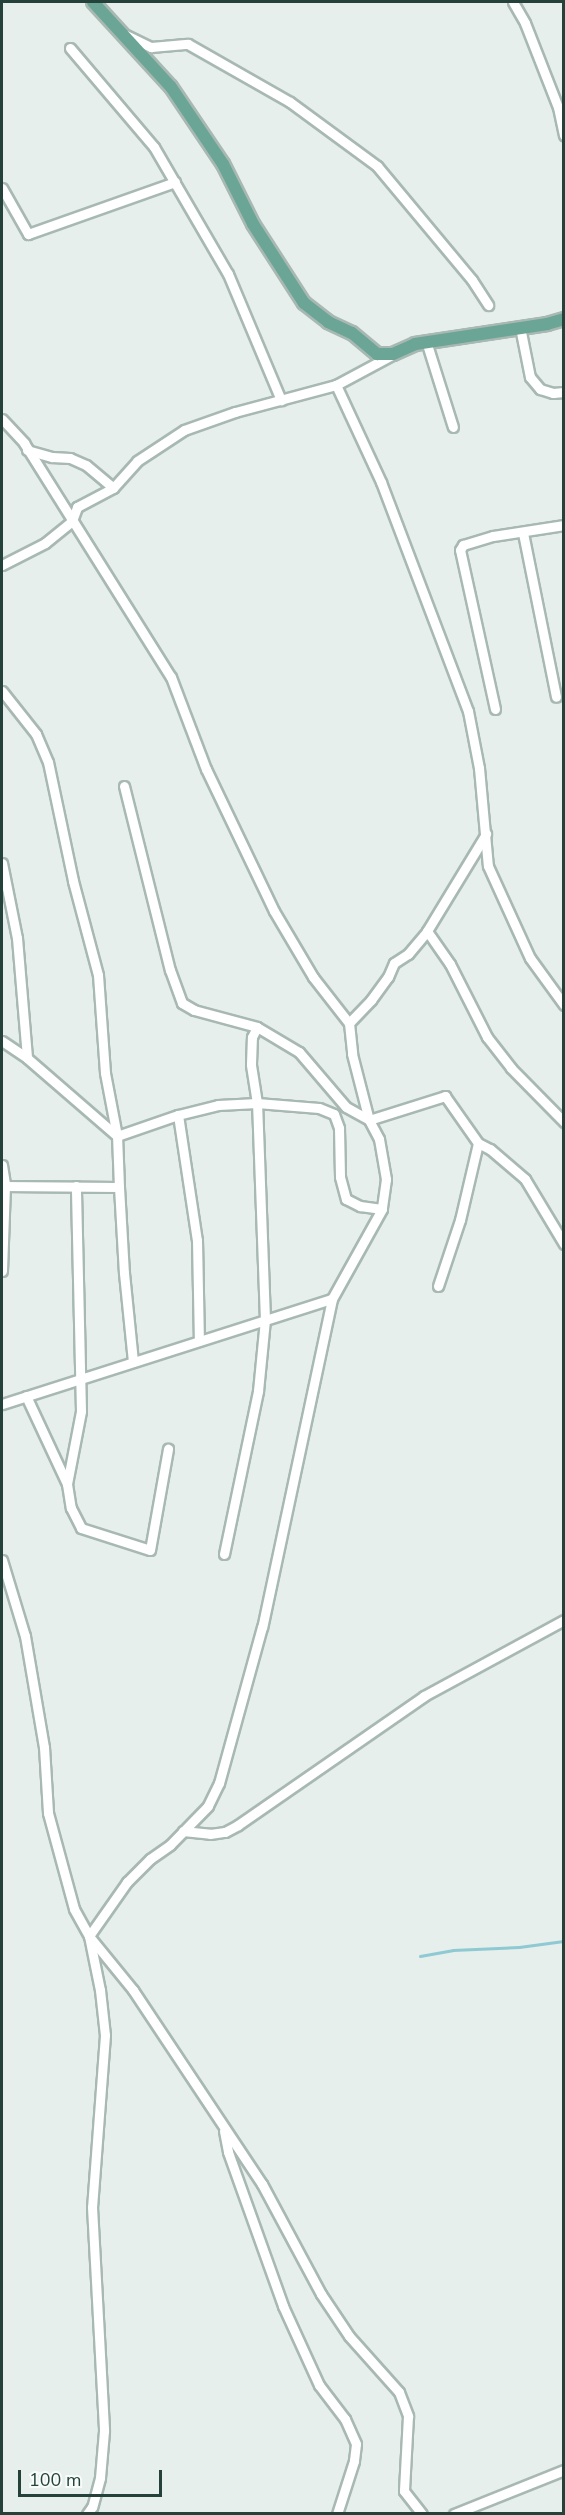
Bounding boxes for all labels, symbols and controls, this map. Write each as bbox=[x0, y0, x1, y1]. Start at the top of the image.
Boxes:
scale bar bbox=[21, 2458, 165, 2496]
text: 100 m bbox=[29, 2468, 81, 2492]

